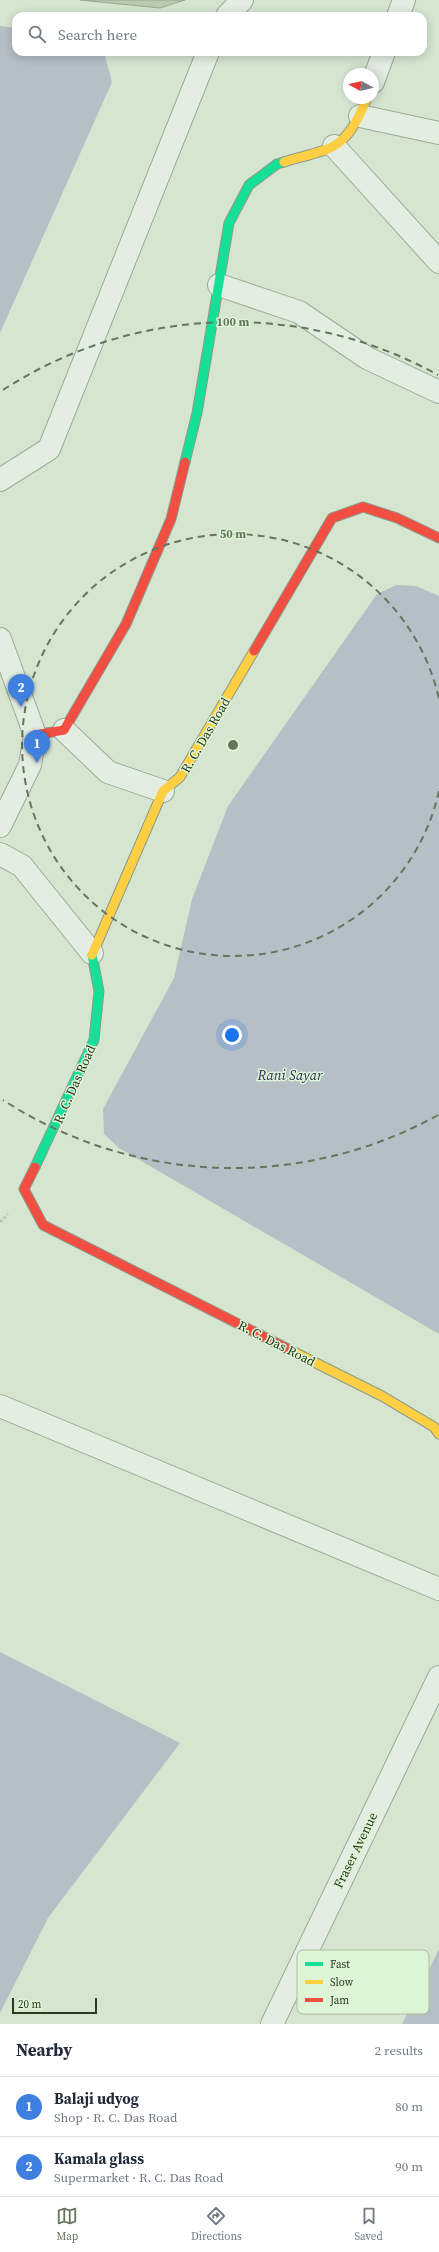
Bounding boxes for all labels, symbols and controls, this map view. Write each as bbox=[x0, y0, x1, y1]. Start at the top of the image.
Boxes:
search box bbox=[12, 12, 427, 56]
icon: search bbox=[26, 23, 48, 45]
text: Search here bbox=[58, 24, 137, 45]
north arrow bbox=[343, 68, 379, 104]
text: 100 m bbox=[217, 314, 250, 330]
text: 50 m bbox=[220, 526, 246, 542]
pin: 2 bbox=[8, 674, 34, 707]
street label: R. C. Das Road bbox=[177, 694, 234, 776]
pin: 1 bbox=[24, 730, 50, 763]
centre of rings bbox=[226, 738, 240, 752]
your location bbox=[222, 1025, 242, 1045]
street label: R. C. Das Road bbox=[50, 1042, 100, 1126]
water label: Rani Sayar bbox=[256, 1065, 323, 1085]
street label: R. C. Das Road bbox=[235, 1317, 319, 1370]
street label: Fraser Avenue bbox=[330, 1809, 381, 1891]
legend bbox=[297, 1950, 429, 2014]
text: Fast bbox=[330, 1957, 350, 1972]
text: Slow bbox=[330, 1975, 354, 1990]
text: Jam bbox=[329, 1993, 349, 2008]
scale bar bbox=[12, 1996, 97, 2015]
text: 20 m bbox=[18, 1997, 41, 2012]
text: Nearby bbox=[16, 2038, 72, 2062]
text: 2 results bbox=[375, 2042, 423, 2059]
text: Balaji udyog bbox=[54, 2088, 139, 2109]
text: 1 bbox=[25, 2098, 33, 2115]
text: 80 m bbox=[395, 2098, 423, 2115]
text: Shop · R. C. Das Road bbox=[54, 2109, 177, 2126]
text: Kamala glass bbox=[54, 2148, 144, 2169]
text: 2 bbox=[25, 2158, 33, 2175]
text: 90 m bbox=[395, 2158, 423, 2175]
text: Supermarket · R. C. Das Road bbox=[54, 2169, 223, 2186]
tab: Map bbox=[56, 2205, 78, 2244]
tab: Directions bbox=[191, 2205, 242, 2244]
tab: Saved bbox=[354, 2205, 383, 2244]

